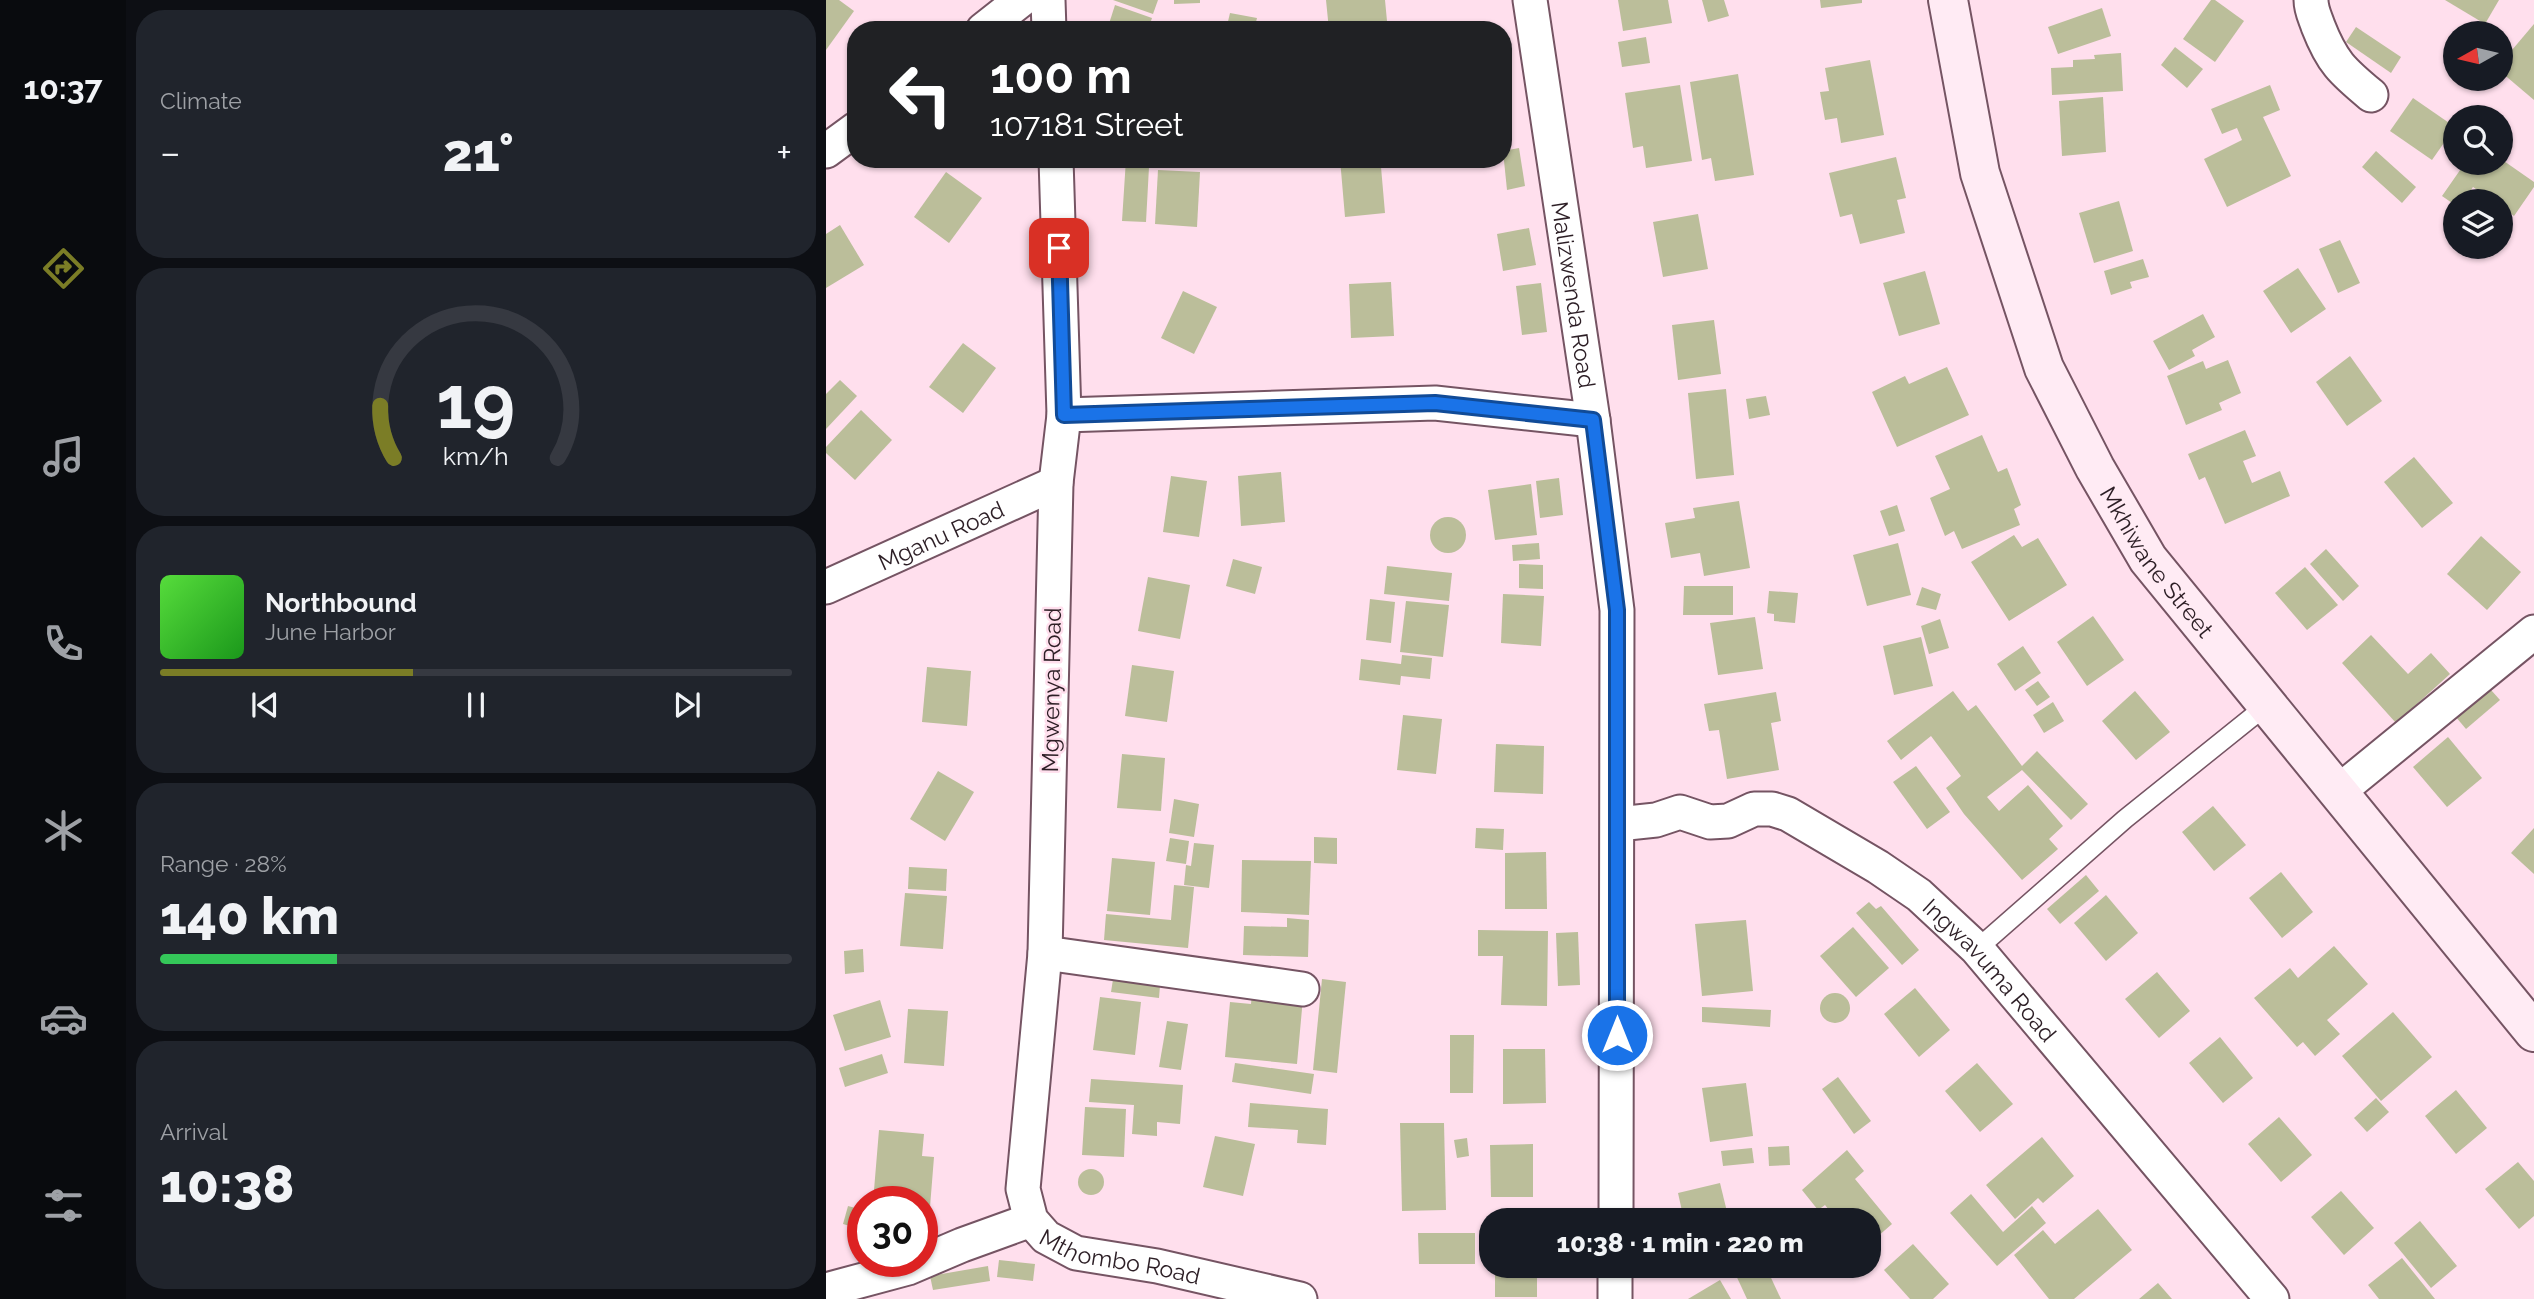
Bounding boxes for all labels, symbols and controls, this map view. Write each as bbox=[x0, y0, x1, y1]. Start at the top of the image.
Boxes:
north arrow bbox=[2443, 21, 2513, 91]
map controls bbox=[2443, 21, 2513, 259]
text: 100 m bbox=[990, 47, 1132, 104]
icon: left bbox=[875, 49, 966, 140]
text: 10:37 bbox=[23, 69, 103, 106]
text: Climate bbox=[160, 87, 242, 114]
button: search bbox=[2443, 105, 2513, 175]
text: 107181 Street bbox=[990, 106, 1183, 143]
text: 21° bbox=[443, 122, 514, 183]
text: − bbox=[160, 130, 180, 175]
text: + bbox=[776, 130, 792, 175]
button: layers bbox=[2443, 189, 2513, 259]
street label: Malizwenda Road bbox=[1547, 200, 1602, 390]
pin bbox=[1029, 218, 1089, 278]
icon: arrive bbox=[1040, 229, 1078, 267]
icon: directions bbox=[39, 244, 88, 293]
text: 19 bbox=[437, 360, 515, 445]
icon: music bbox=[39, 432, 88, 481]
text: km/h bbox=[443, 440, 509, 470]
street label: Mkhiwane Street bbox=[2095, 481, 2220, 642]
street label: Mganu Road bbox=[874, 495, 1008, 575]
text: Northbound bbox=[265, 588, 417, 618]
street label: Mgwenya Road bbox=[1036, 607, 1066, 773]
text: June Harbor bbox=[265, 618, 396, 645]
icon: phone bbox=[39, 619, 88, 668]
icon: previous bbox=[246, 686, 284, 724]
icon: pause bbox=[457, 686, 495, 724]
icon: next bbox=[668, 686, 706, 724]
icon: climate bbox=[39, 806, 88, 855]
text: Range · 28% bbox=[160, 850, 287, 877]
text: 140 km bbox=[160, 885, 339, 946]
street label: Ingwavuma Road bbox=[1918, 893, 2062, 1047]
icon: car bbox=[39, 994, 88, 1043]
position arrow bbox=[1580, 998, 1654, 1072]
text: Arrival bbox=[160, 1118, 227, 1145]
text: 10:38 bbox=[160, 1153, 294, 1214]
icon: filters bbox=[39, 1181, 88, 1230]
speed limit sign: 30 bbox=[847, 1186, 938, 1277]
street label: Mthombo Road bbox=[1035, 1223, 1203, 1289]
text: 10:38 · 1 min · 220 m bbox=[1556, 1228, 1804, 1258]

